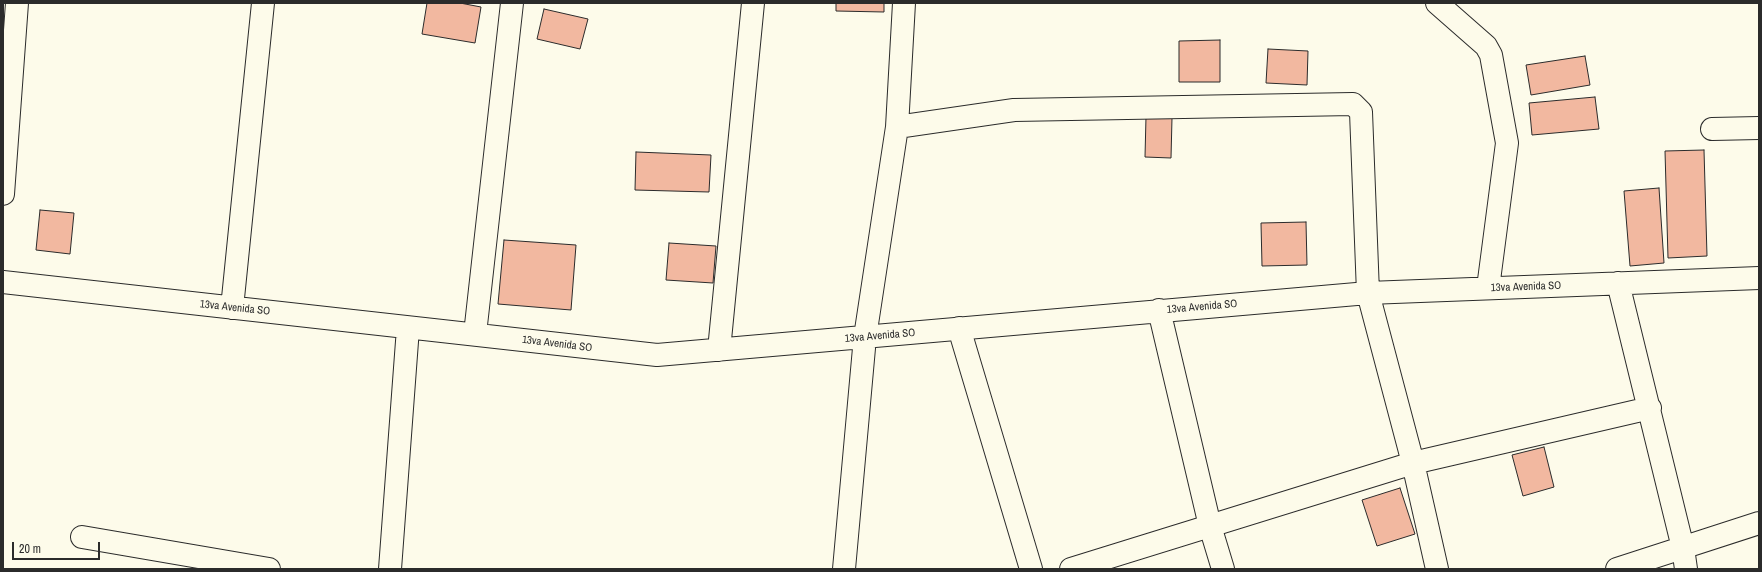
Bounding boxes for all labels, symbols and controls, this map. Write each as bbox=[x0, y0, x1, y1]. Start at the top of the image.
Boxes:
street label: 13va Avenida SO bbox=[1491, 279, 1561, 295]
street label: 13va Avenida SO bbox=[1166, 297, 1238, 317]
street label: 13va Avenida SO bbox=[199, 298, 271, 318]
street label: 13va Avenida SO bbox=[844, 326, 916, 346]
street label: 13va Avenida SO bbox=[521, 333, 593, 355]
scale bar bbox=[14, 534, 102, 560]
text: 20 m bbox=[19, 541, 41, 557]

